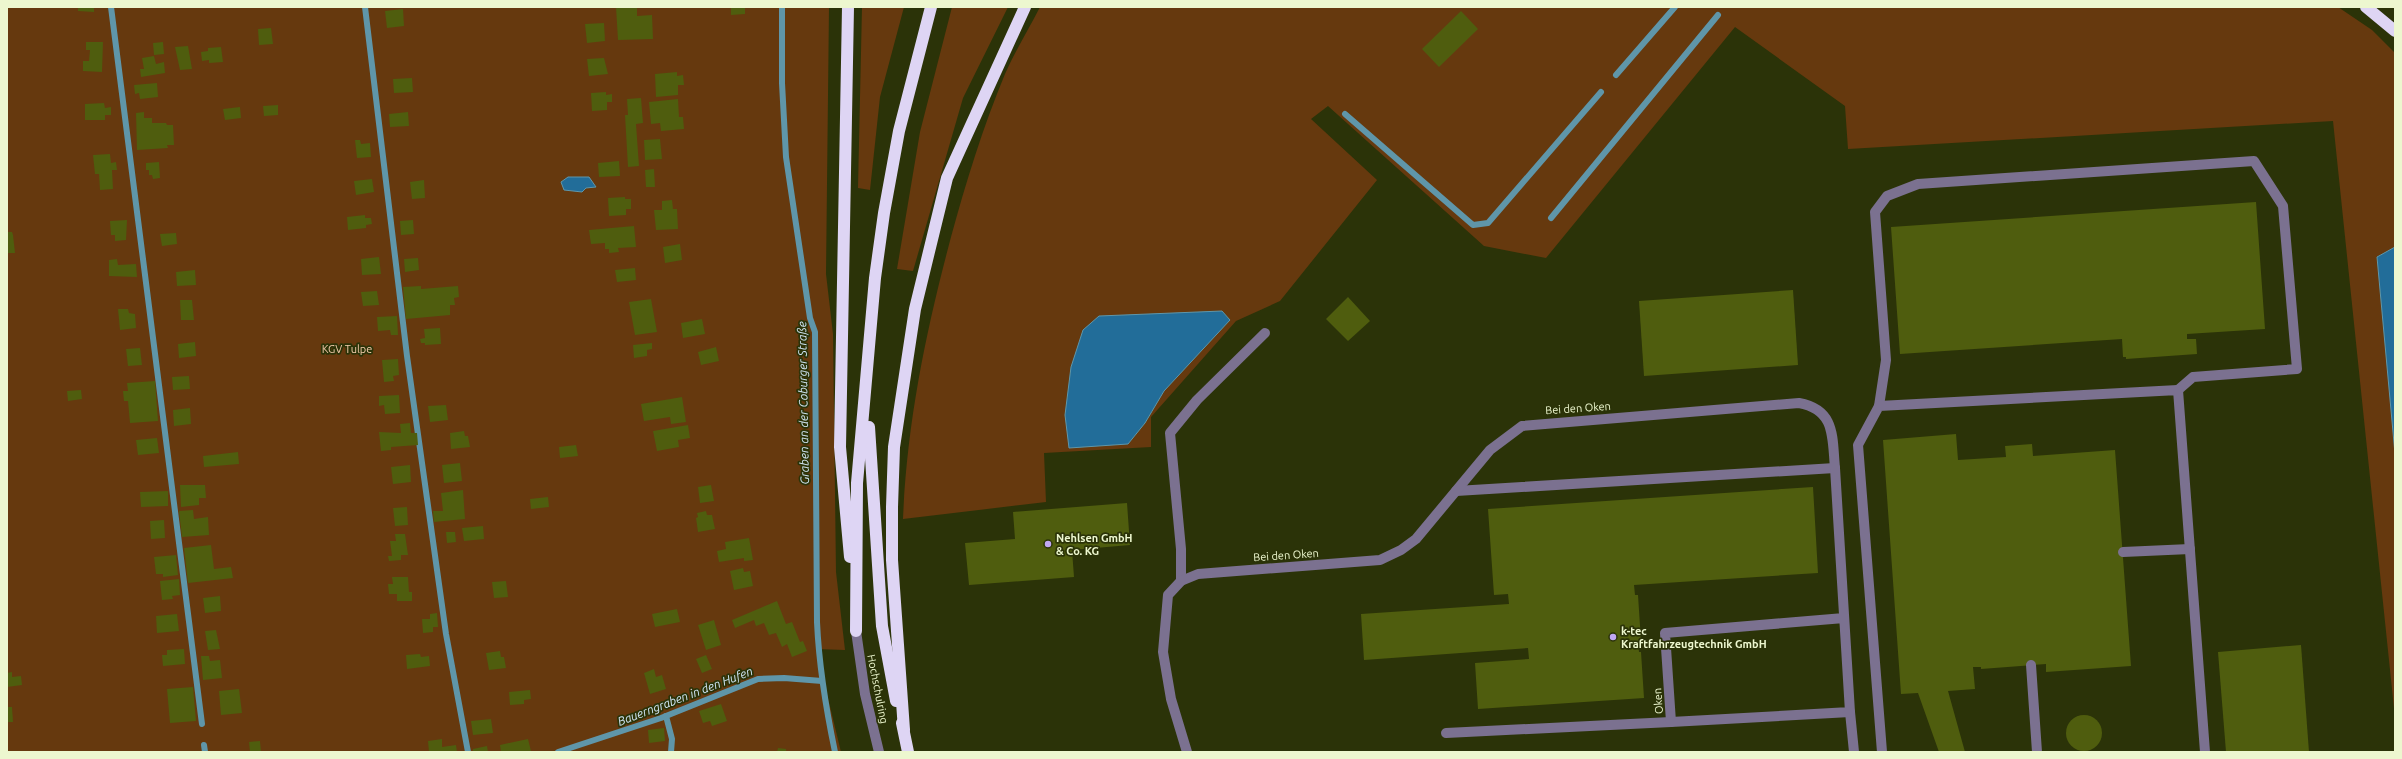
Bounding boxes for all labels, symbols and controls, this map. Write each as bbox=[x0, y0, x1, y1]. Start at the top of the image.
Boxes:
water label: Graben an der Coburger Straße bbox=[795, 321, 811, 485]
park label: KGV Tulpe bbox=[322, 343, 372, 355]
street label: Bei den Oken bbox=[1545, 400, 1611, 416]
place label: Nehlsen GmbH & Co. KG bbox=[1056, 532, 1133, 557]
marker: Nehlsen GmbH & Co. KG bbox=[1043, 539, 1053, 549]
street label: Bei den Oken bbox=[1253, 547, 1319, 563]
place label: k-tec Kraftfahrzeugtechnik GmbH bbox=[1621, 625, 1767, 650]
marker: k-tec Kraftfahrzeugtechnik GmbH bbox=[1608, 632, 1618, 642]
street label: Hochschulring bbox=[865, 653, 891, 725]
water label: Bauerngraben in den Hufen bbox=[616, 664, 754, 728]
street label: Oken bbox=[1651, 687, 1665, 715]

